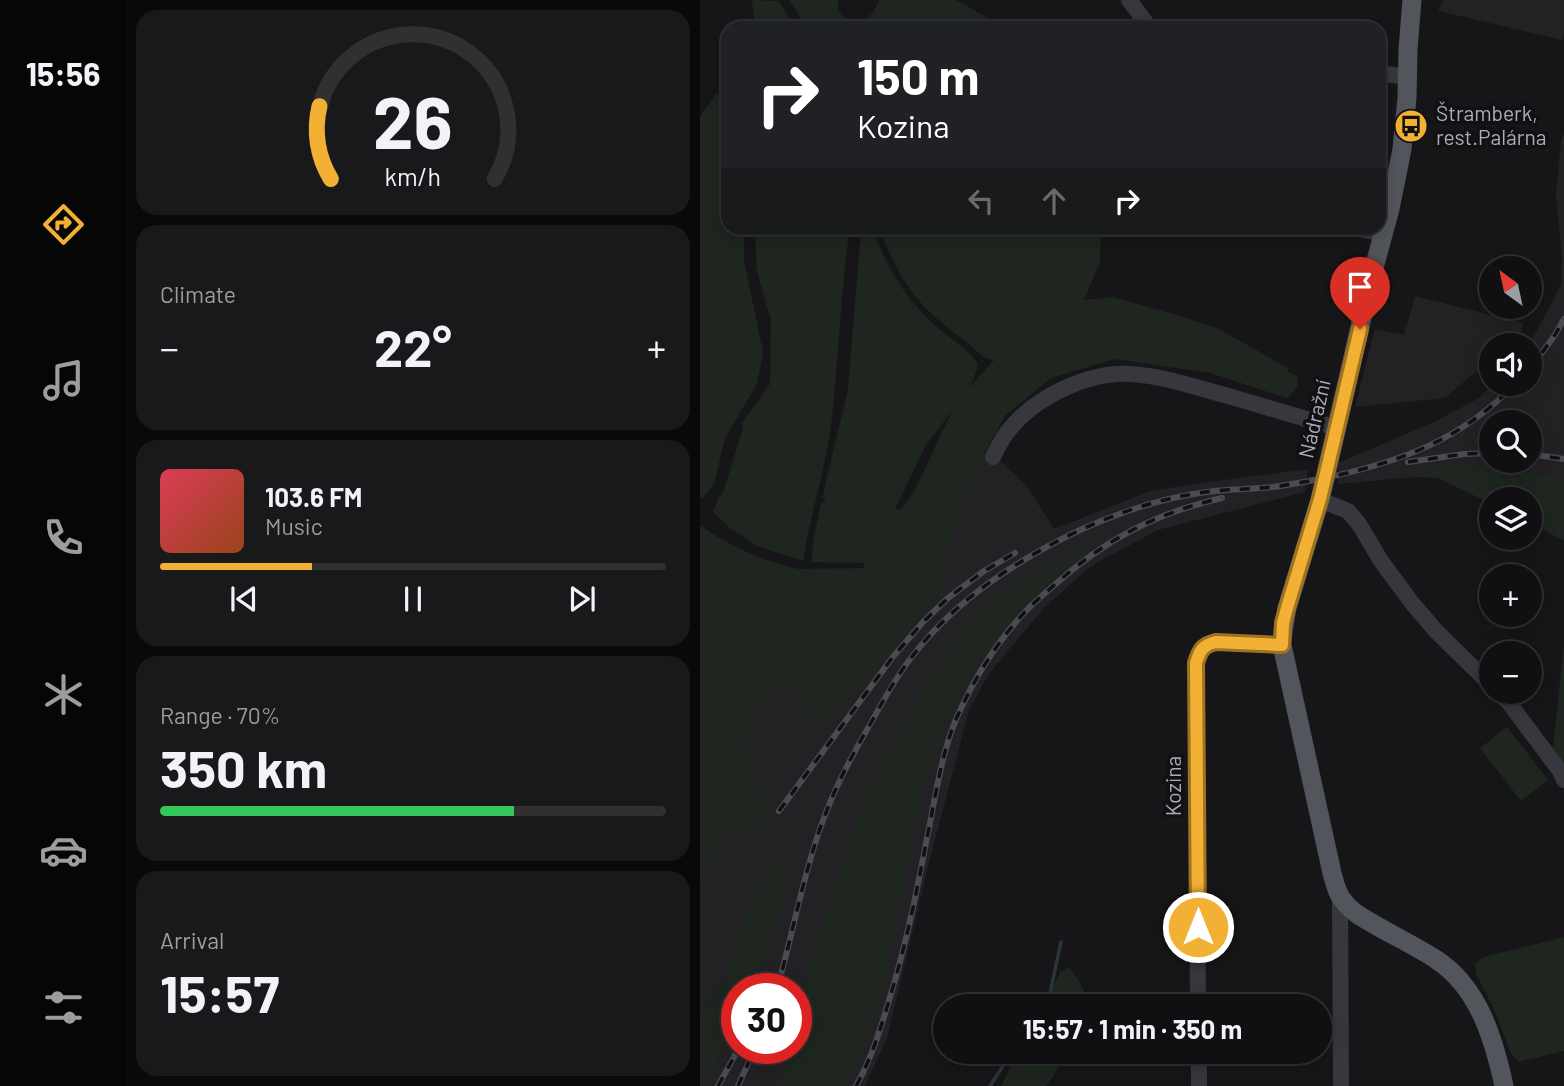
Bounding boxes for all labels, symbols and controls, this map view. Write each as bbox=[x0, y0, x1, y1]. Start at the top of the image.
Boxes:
text: 150 m bbox=[857, 46, 979, 105]
icon: right bbox=[742, 49, 833, 140]
text: 15:56 bbox=[26, 54, 100, 92]
text: 26 bbox=[373, 76, 453, 164]
place label: Štramberk, rest.Palárna bbox=[1436, 100, 1546, 149]
text: Kozina bbox=[857, 106, 950, 144]
bus stop icon: Štramberk, rest.Palárna bbox=[1392, 107, 1430, 145]
text: km/h bbox=[385, 160, 441, 190]
icon: left bbox=[962, 182, 1000, 220]
icon: ahead bbox=[1035, 182, 1073, 220]
icon: right bbox=[1108, 182, 1146, 220]
icon: directions bbox=[39, 200, 88, 249]
north arrow bbox=[1479, 256, 1542, 318]
map controls bbox=[1479, 256, 1542, 704]
pin bbox=[1330, 257, 1390, 329]
icon: arrive bbox=[1341, 268, 1379, 306]
text: Climate bbox=[160, 280, 236, 308]
text: 22° bbox=[374, 315, 452, 377]
text: − bbox=[160, 324, 179, 370]
text: + bbox=[647, 324, 666, 370]
button: sound bbox=[1479, 333, 1542, 396]
icon: music bbox=[39, 356, 88, 405]
street label: Nádražní bbox=[1292, 377, 1335, 460]
button: search bbox=[1479, 410, 1542, 473]
text: 103.6 FM bbox=[265, 481, 362, 512]
button: layers bbox=[1479, 487, 1542, 550]
text: Music bbox=[265, 512, 323, 540]
icon: phone bbox=[39, 513, 88, 562]
button: + bbox=[1479, 564, 1542, 627]
icon: previous bbox=[225, 580, 263, 618]
icon: pause bbox=[394, 580, 432, 618]
icon: next bbox=[563, 580, 601, 618]
button: − bbox=[1479, 641, 1542, 704]
icon: climate bbox=[39, 670, 88, 719]
text: Range · 70% bbox=[160, 701, 280, 729]
text: 350 km bbox=[160, 736, 327, 798]
street label: Kozina bbox=[1160, 756, 1185, 816]
icon: car bbox=[39, 826, 88, 875]
position arrow bbox=[1161, 890, 1235, 964]
text: Arrival bbox=[160, 926, 224, 954]
text: 15:57 bbox=[160, 961, 279, 1023]
speed limit sign: 30 bbox=[721, 973, 812, 1064]
icon: filters bbox=[39, 983, 88, 1032]
text: 15:57 · 1 min · 350 m bbox=[1023, 1013, 1242, 1044]

